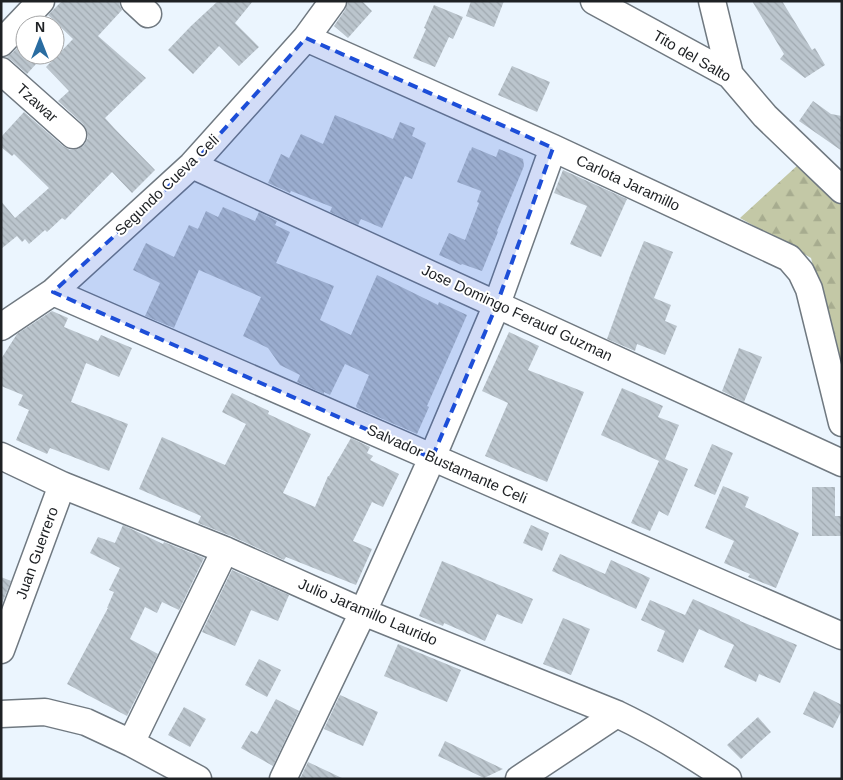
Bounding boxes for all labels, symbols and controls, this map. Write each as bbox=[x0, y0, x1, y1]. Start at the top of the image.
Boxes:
north arrow bbox=[15, 15, 65, 65]
text: N bbox=[35, 19, 45, 35]
street label: Tito del Salto bbox=[650, 26, 734, 85]
street label: Tzawar bbox=[13, 80, 61, 125]
street label: Segundo Cueva Celi bbox=[111, 131, 222, 239]
street label: Carlota Jaramillo bbox=[574, 151, 683, 214]
street label: Jose Domingo Feraud Guzman bbox=[419, 261, 615, 364]
street label: Salvador Bustamante Celi bbox=[365, 421, 530, 507]
street label: Juan Guerrero bbox=[12, 504, 61, 601]
street label: Julio Jaramillo Laurido bbox=[296, 575, 440, 649]

